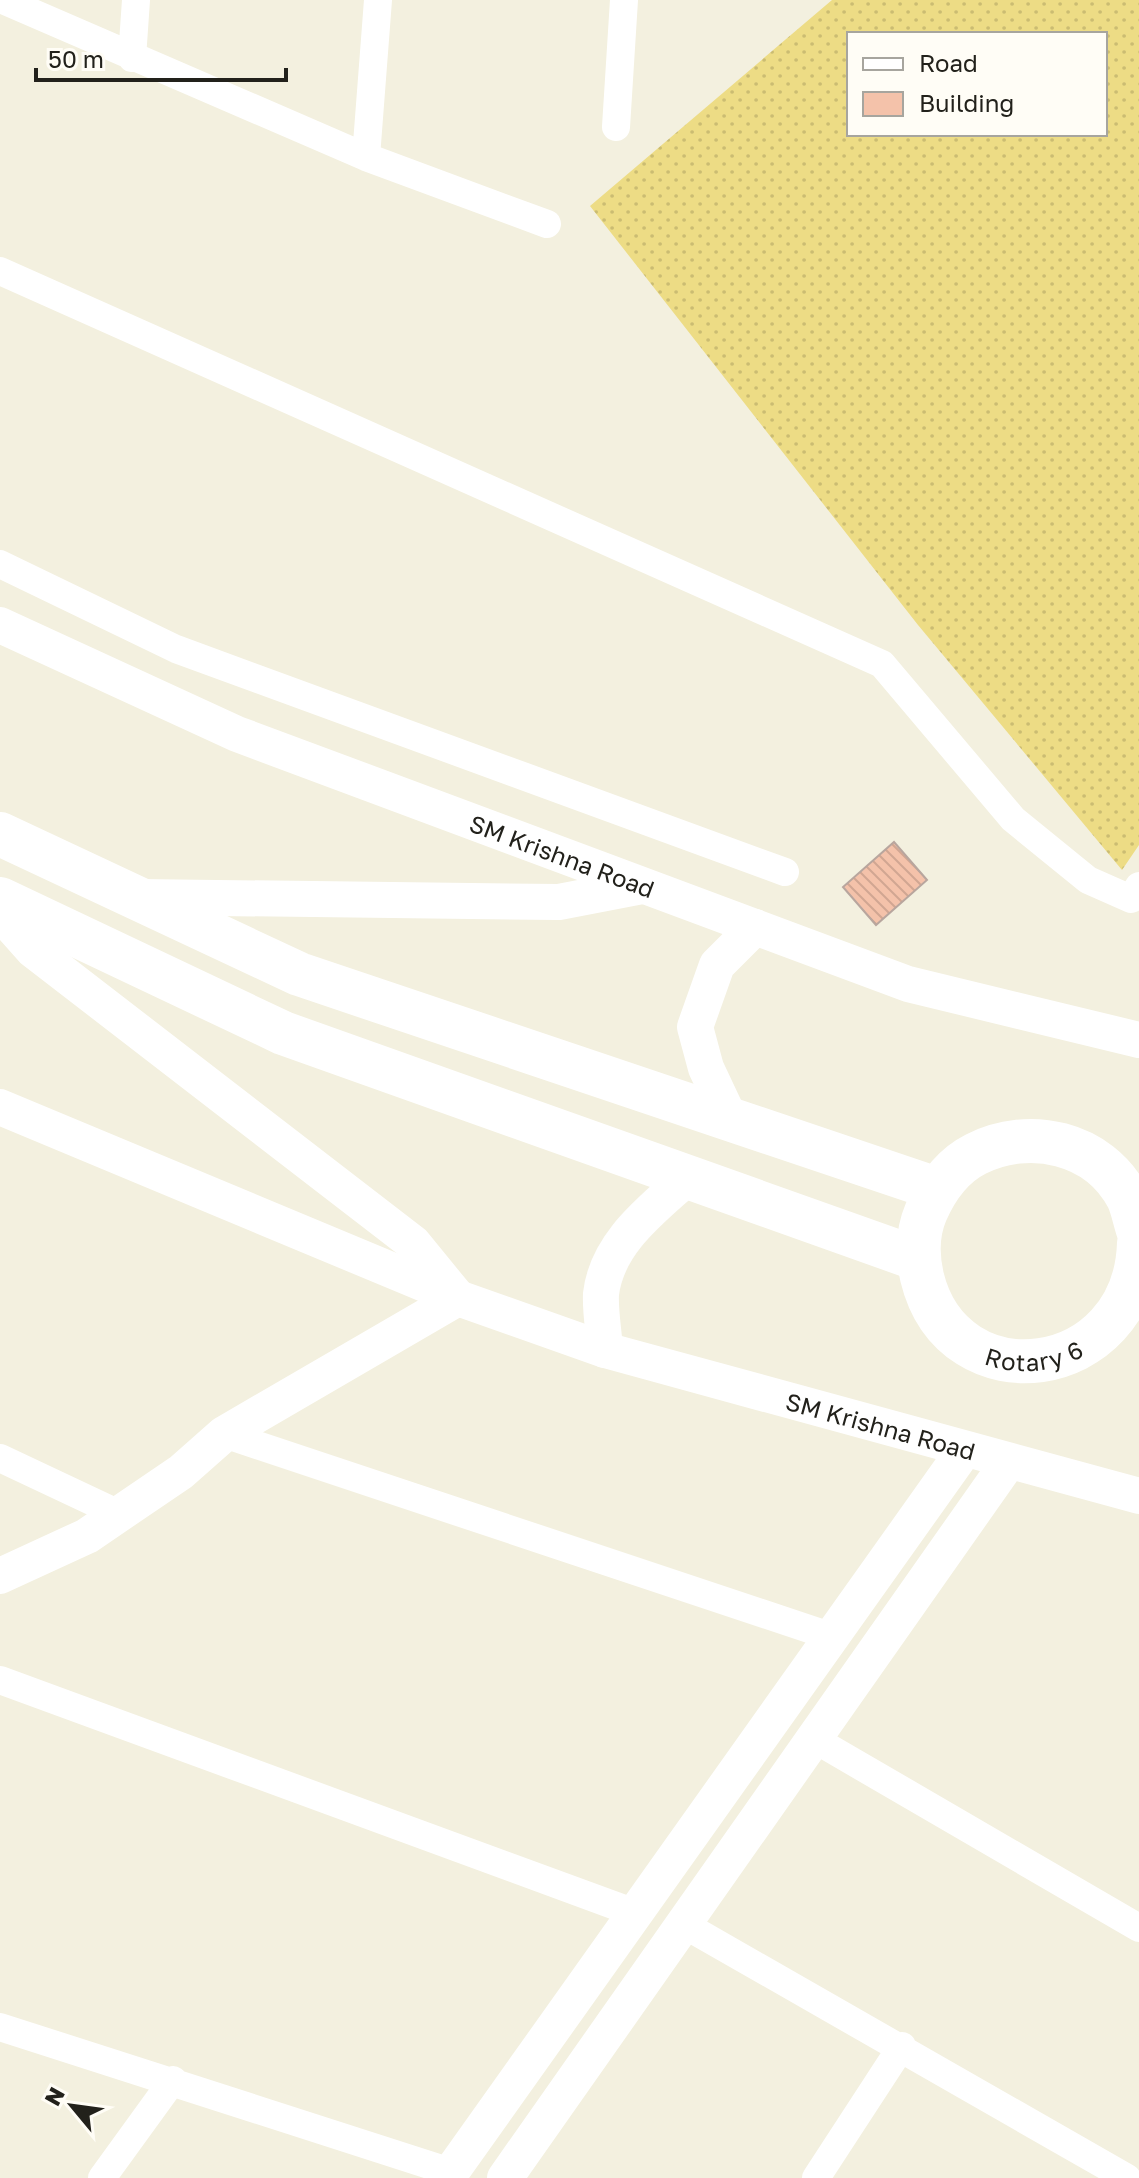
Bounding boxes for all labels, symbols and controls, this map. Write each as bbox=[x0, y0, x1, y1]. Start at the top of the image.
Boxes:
scale bar bbox=[36, 32, 286, 82]
legend bbox=[847, 32, 1107, 136]
text: 50 m bbox=[48, 44, 104, 73]
text: Road bbox=[919, 48, 978, 77]
text: Building bbox=[919, 88, 1014, 117]
street label: SM Krishna Road bbox=[466, 808, 659, 903]
street label: Rotary 6 bbox=[982, 1334, 1087, 1376]
street label: SM Krishna Road bbox=[783, 1386, 979, 1465]
north arrow bbox=[32, 2066, 112, 2146]
text: N bbox=[38, 2082, 70, 2110]

